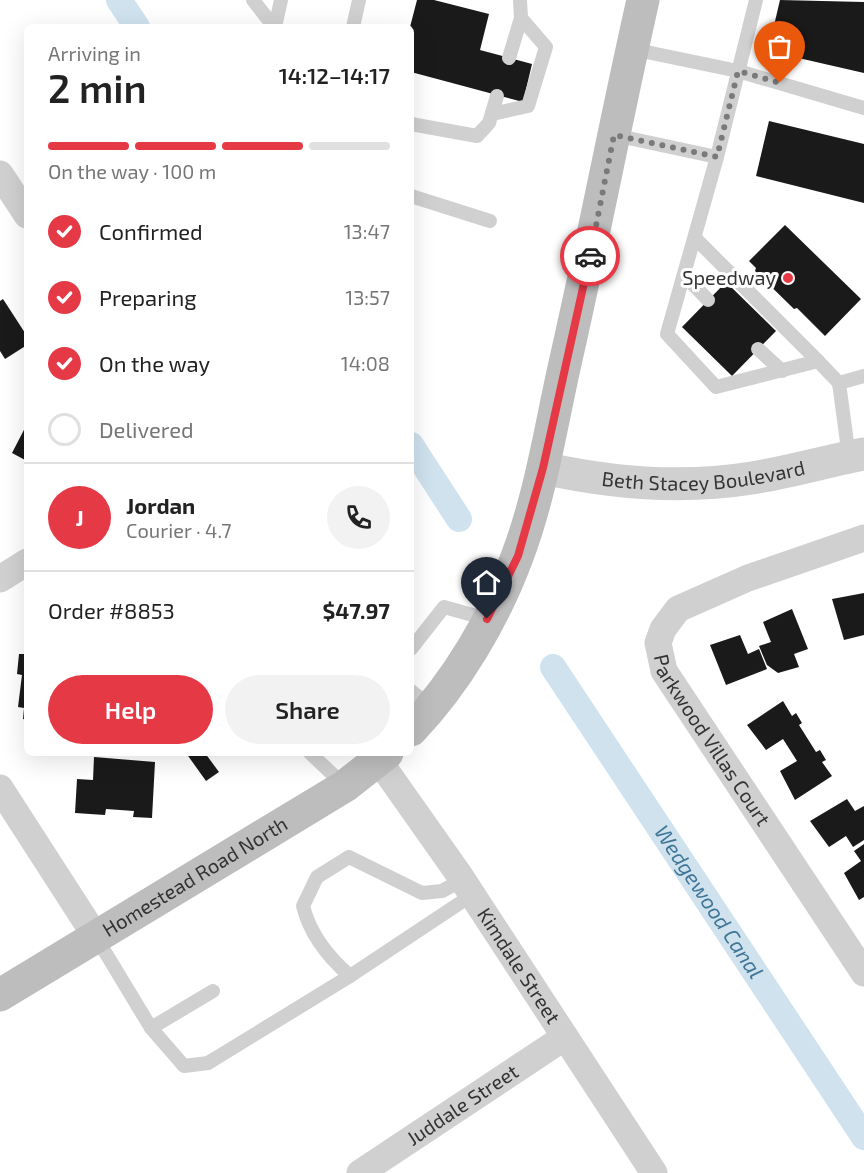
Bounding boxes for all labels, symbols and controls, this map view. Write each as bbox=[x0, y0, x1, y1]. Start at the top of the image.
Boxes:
pin bbox=[754, 21, 805, 83]
icon: bag bbox=[763, 30, 796, 63]
text: Arriving in bbox=[48, 41, 141, 65]
text: 14:12–14:17 bbox=[279, 62, 390, 88]
text: 2 min bbox=[48, 64, 147, 111]
text: On the way · 100 m bbox=[48, 159, 216, 183]
icon: check bbox=[48, 215, 81, 248]
text: Confirmed bbox=[99, 218, 203, 244]
text: 13:47 bbox=[344, 219, 390, 243]
courier bbox=[560, 226, 620, 286]
icon: car bbox=[574, 240, 607, 273]
place label: Speedway bbox=[682, 265, 776, 289]
marker: Speedway bbox=[781, 271, 795, 285]
icon: check bbox=[48, 281, 81, 314]
text: Preparing bbox=[99, 284, 197, 310]
text: 13:57 bbox=[345, 285, 390, 309]
icon: check bbox=[48, 347, 81, 380]
text: On the way bbox=[99, 350, 210, 376]
text: 14:08 bbox=[341, 351, 390, 375]
text: Delivered bbox=[99, 416, 194, 442]
street label: Beth Stacey Boulevard bbox=[601, 455, 807, 495]
button: phone bbox=[327, 486, 390, 549]
text: Jordan bbox=[126, 492, 195, 518]
text: J bbox=[75, 504, 84, 530]
text: Courier · 4.7 bbox=[126, 518, 232, 542]
pin bbox=[461, 557, 512, 619]
icon: home bbox=[470, 566, 503, 599]
text: Order #8853 bbox=[48, 597, 175, 623]
text: $47.97 bbox=[323, 597, 390, 623]
street label: Parkwood Villas Court bbox=[650, 652, 776, 830]
button: Help bbox=[48, 675, 213, 744]
button: Share bbox=[225, 675, 390, 744]
street label: Homestead Road North bbox=[98, 811, 291, 941]
water label: Wedgewood Canal bbox=[650, 820, 770, 983]
street label: Kimdale Street bbox=[473, 903, 566, 1028]
street label: Juddale Street bbox=[402, 1058, 523, 1150]

